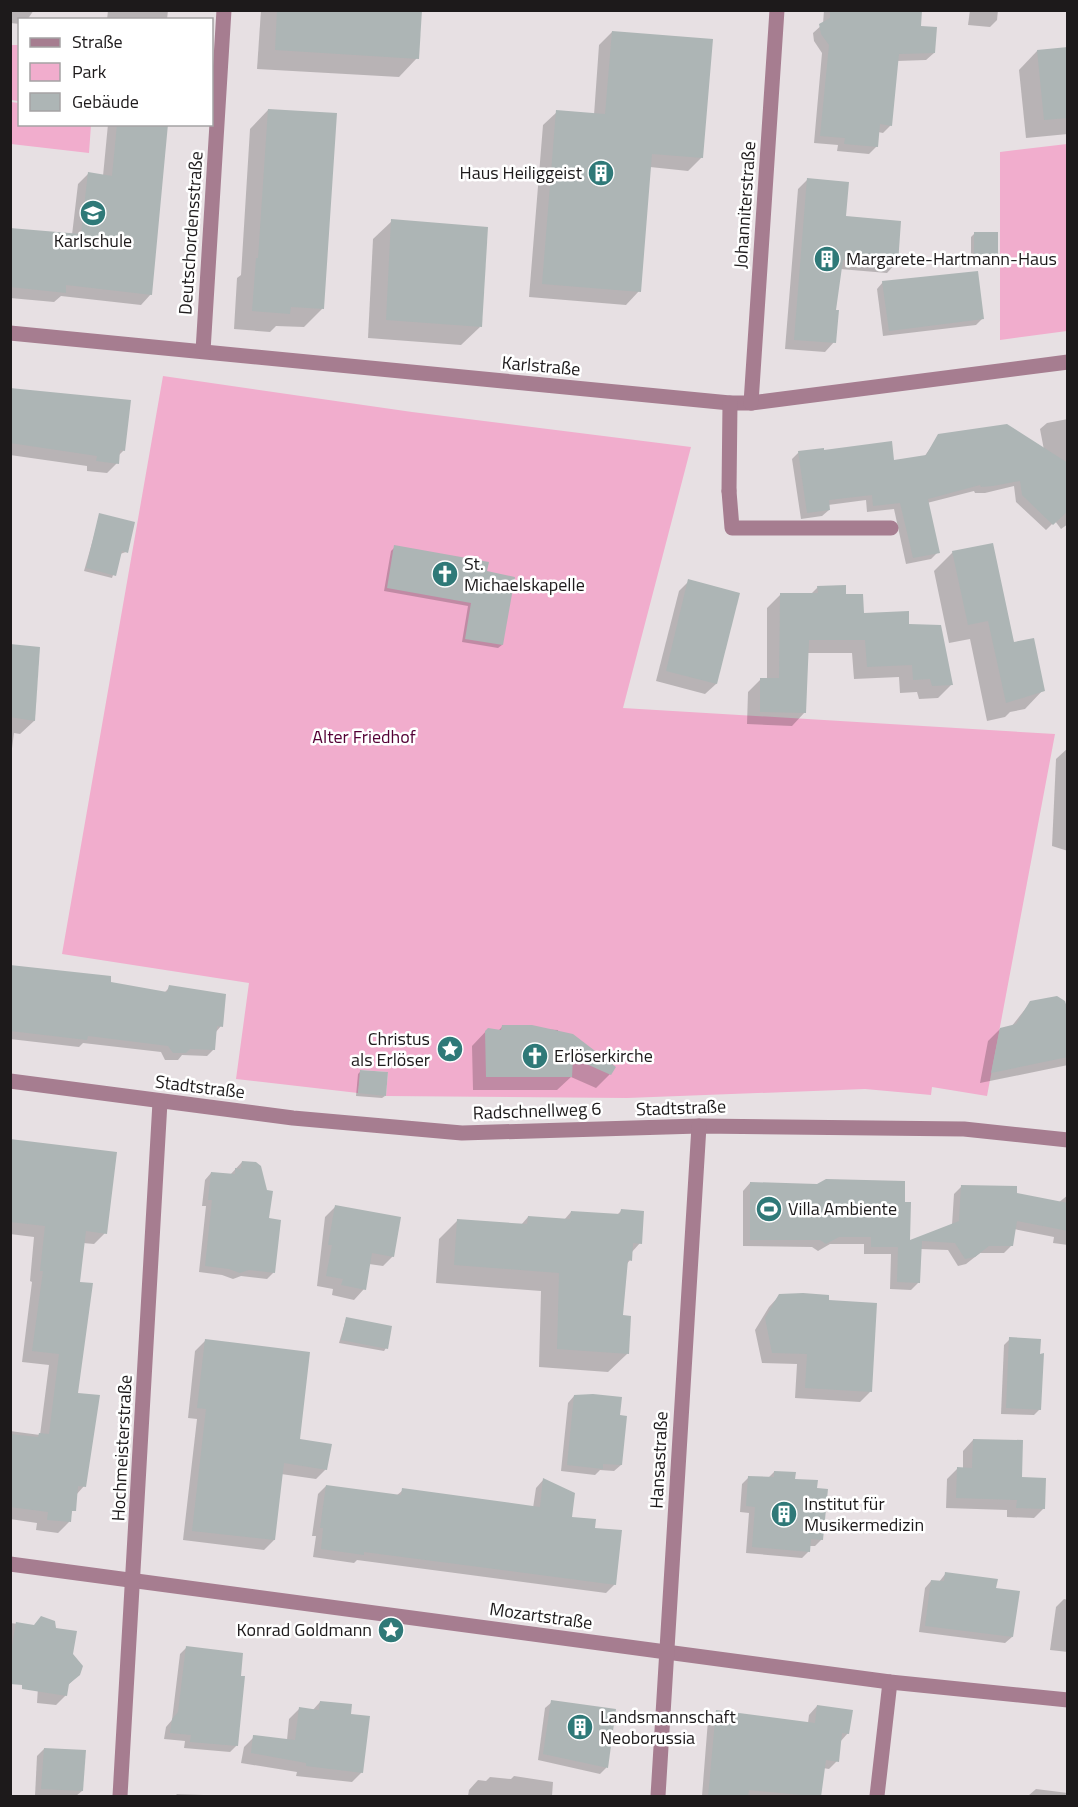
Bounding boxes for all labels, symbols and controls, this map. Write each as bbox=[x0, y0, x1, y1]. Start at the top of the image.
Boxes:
legend bbox=[18, 18, 213, 126]
text: Straße bbox=[72, 28, 123, 55]
text: Park bbox=[72, 58, 107, 85]
text: Gebäude bbox=[72, 88, 139, 115]
street label: Johanniterstraße bbox=[727, 140, 762, 270]
street label: Deutschordensstraße bbox=[171, 150, 210, 316]
building icon: Haus Heiliggeist bbox=[586, 158, 616, 188]
place label: Haus Heiliggeist bbox=[460, 159, 583, 186]
school or university icon: Karlschule bbox=[78, 198, 108, 228]
place label: Karlschule bbox=[54, 227, 132, 254]
building icon: Margarete-Hartmann-Haus bbox=[812, 244, 842, 274]
place label: Margarete-Hartmann-Haus bbox=[846, 245, 1057, 272]
street label: Karlstraße bbox=[501, 349, 582, 382]
place label: St. Michaelskapelle bbox=[464, 550, 585, 598]
church icon: St. Michaelskapelle bbox=[430, 559, 460, 589]
park label: Alter Friedhof bbox=[312, 723, 416, 750]
place label: Christus als Erlöser bbox=[351, 1025, 430, 1073]
place icon: Christus als Erlöser bbox=[435, 1034, 465, 1064]
church icon: Erlöserkirche bbox=[520, 1041, 550, 1071]
place label: Erlöserkirche bbox=[554, 1042, 653, 1069]
street label: Stadtstraße bbox=[154, 1068, 246, 1105]
street label: Stadtstraße bbox=[635, 1092, 726, 1123]
street label: Radschnellweg 6 bbox=[472, 1095, 602, 1126]
sports icon: Villa Ambiente bbox=[754, 1194, 784, 1224]
place label: Villa Ambiente bbox=[788, 1195, 897, 1222]
street label: Hochmeisterstraße bbox=[104, 1374, 139, 1522]
street label: Hansastraße bbox=[642, 1411, 675, 1509]
place label: Institut für Musikermedizin bbox=[804, 1490, 924, 1538]
building icon: Institut für Musikermedizin bbox=[769, 1499, 799, 1529]
street label: Mozartstraße bbox=[488, 1595, 594, 1636]
place icon: Konrad Goldmann bbox=[376, 1615, 406, 1645]
place label: Konrad Goldmann bbox=[236, 1616, 372, 1643]
place label: Landsmannschaft Neoborussia bbox=[600, 1703, 736, 1751]
building icon: Landsmannschaft Neoborussia bbox=[565, 1712, 595, 1742]

